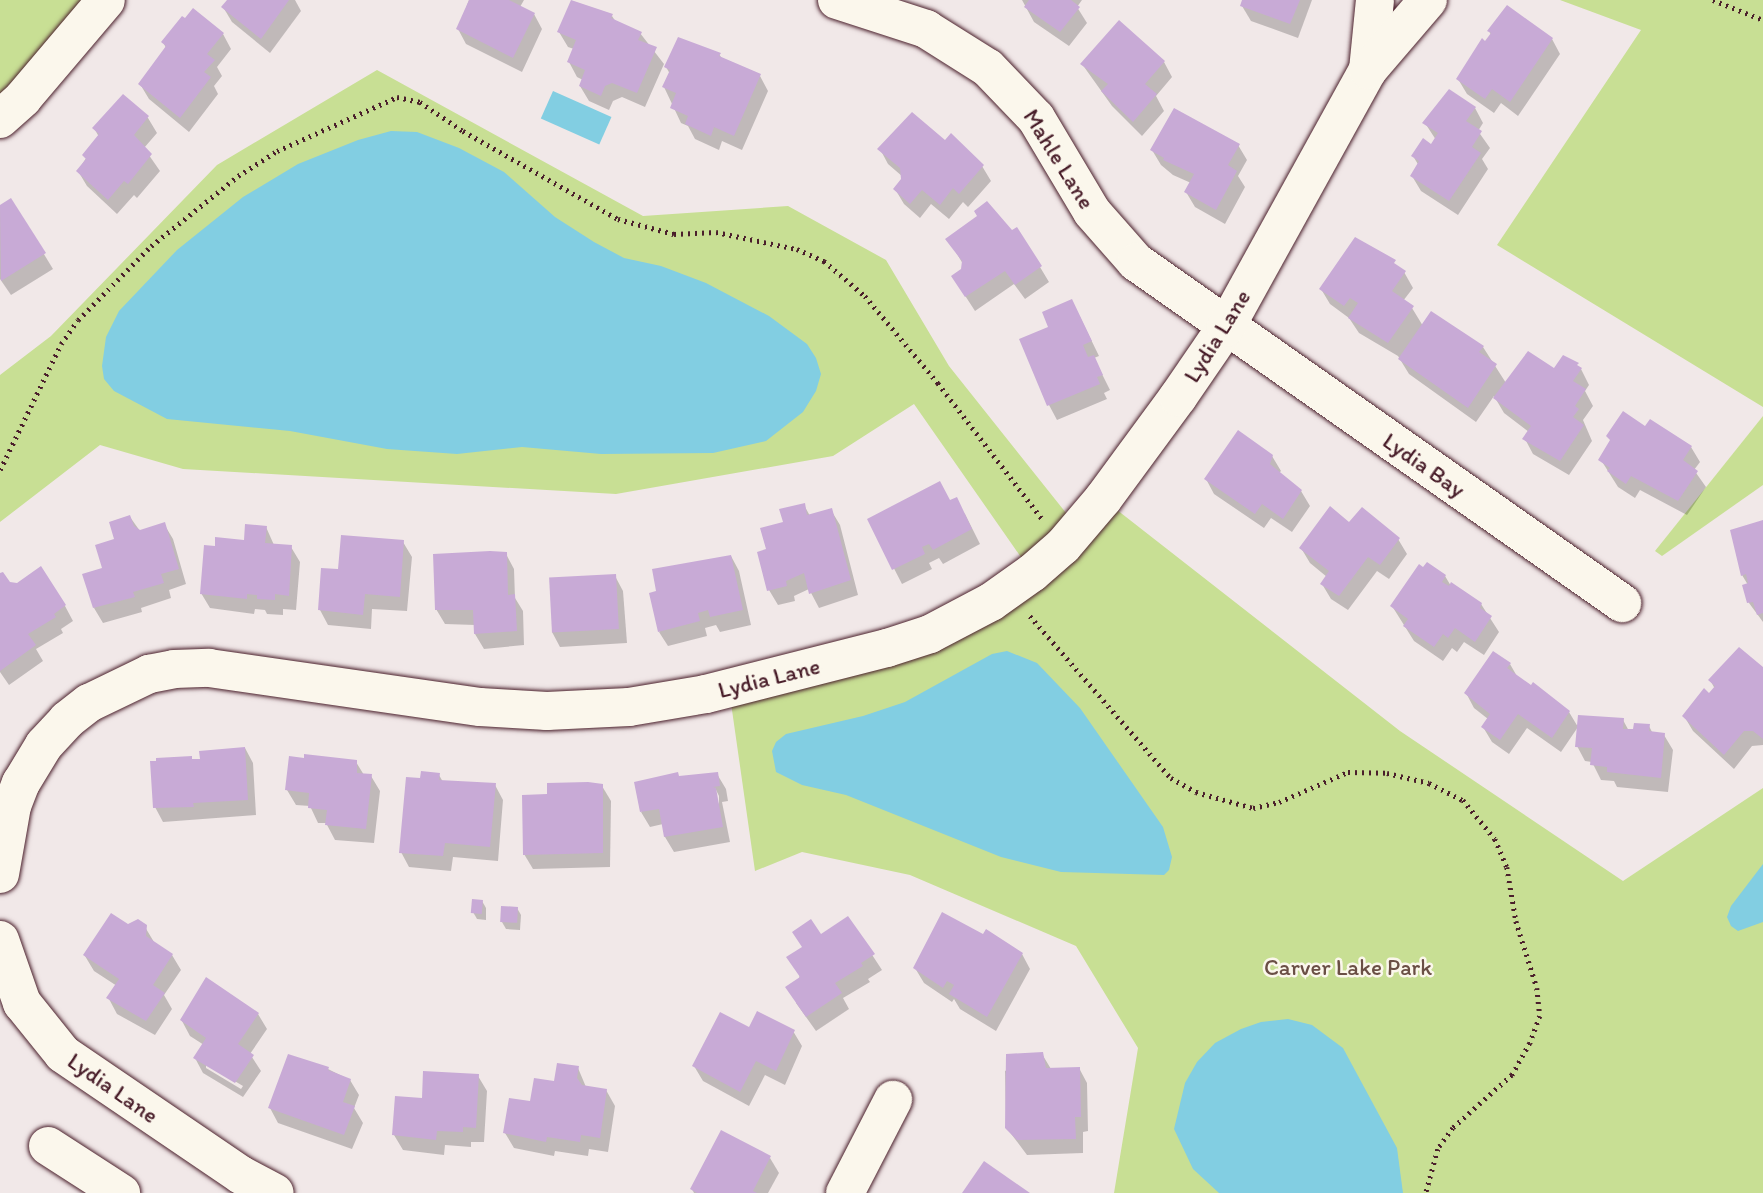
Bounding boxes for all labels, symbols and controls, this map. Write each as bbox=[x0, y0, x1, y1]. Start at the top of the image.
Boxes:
street label: Mahle Lane bbox=[1017, 104, 1101, 214]
street label: Lydia Lane bbox=[1178, 285, 1256, 387]
street label: Lydia Bay bbox=[1378, 427, 1470, 503]
street label: Lydia Lane bbox=[715, 652, 823, 704]
park label: Carver Lake Park bbox=[1264, 953, 1432, 981]
street label: Lydia Lane bbox=[62, 1047, 164, 1129]

